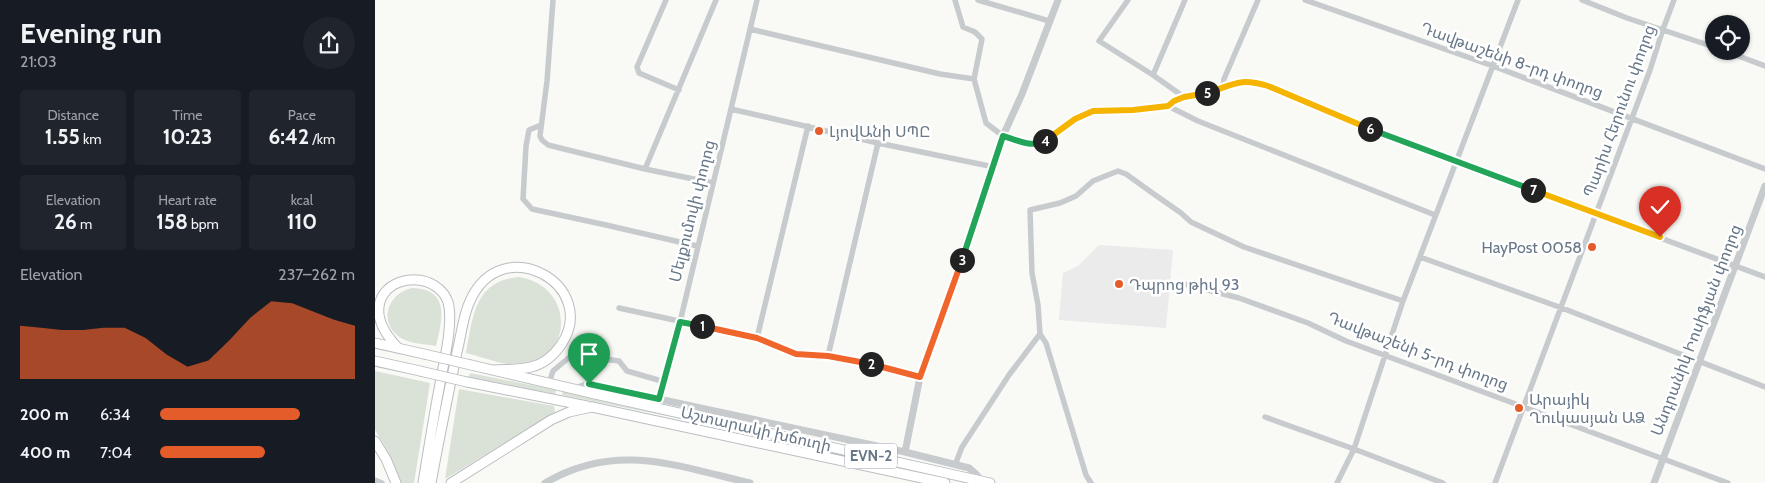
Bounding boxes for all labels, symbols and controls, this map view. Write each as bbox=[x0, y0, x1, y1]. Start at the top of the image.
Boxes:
map controls bbox=[1705, 15, 1750, 60]
button: locate bbox=[1705, 15, 1750, 60]
text: Evening run bbox=[20, 16, 162, 50]
button: share bbox=[303, 17, 355, 69]
street label: Դավթաշենի 8-րդ փողոց bbox=[1418, 18, 1606, 102]
street label: Պարիս Հերունու փողոց bbox=[1579, 22, 1659, 200]
text: 21:03 bbox=[20, 52, 57, 71]
pin: 5 bbox=[1195, 80, 1219, 106]
text: 5 bbox=[1204, 84, 1211, 102]
text: Distance bbox=[47, 106, 99, 124]
text: Time bbox=[173, 106, 202, 124]
text: Pace bbox=[288, 106, 316, 124]
pin: 6 bbox=[1357, 116, 1383, 142]
text: 6 bbox=[1367, 120, 1374, 138]
place label: ԼյովԱնի ՍՊԸ bbox=[829, 122, 930, 141]
text: 1.55 bbox=[45, 124, 80, 149]
text: 10:23 bbox=[163, 124, 212, 149]
text: 6:42 bbox=[268, 124, 309, 149]
marker: ԼյովԱնի ՍՊԸ bbox=[813, 125, 825, 137]
pin: 4 bbox=[1033, 128, 1057, 154]
text: km bbox=[80, 130, 102, 148]
text: /km bbox=[309, 130, 335, 148]
text: 4 bbox=[1041, 132, 1050, 150]
street label: Մելքումովի փողոց bbox=[665, 138, 719, 284]
pin: 7 bbox=[1521, 178, 1545, 202]
text: 7 bbox=[1530, 181, 1537, 199]
pin bbox=[1639, 186, 1681, 237]
text: Elevation bbox=[46, 191, 101, 209]
text: Heart rate bbox=[158, 191, 217, 209]
text: kcal bbox=[291, 191, 313, 209]
icon: check bbox=[1646, 193, 1674, 221]
text: 26 bbox=[54, 209, 77, 234]
text: 158 bbox=[156, 209, 188, 234]
text: 110 bbox=[287, 209, 317, 234]
text: m bbox=[77, 215, 92, 233]
text: bpm bbox=[188, 215, 219, 233]
street label: Անդրանիկ Իոսիֆյան փողոց bbox=[1647, 222, 1745, 438]
place label: HayPost 0058 bbox=[1482, 238, 1582, 257]
marker: HayPost 0058 bbox=[1586, 241, 1598, 253]
pin: 3 bbox=[949, 248, 975, 272]
text: 3 bbox=[959, 251, 966, 269]
text: Elevation bbox=[20, 265, 83, 284]
text: 237–262 m bbox=[278, 265, 355, 284]
place label: Դպրոց թիվ 93 bbox=[1129, 275, 1239, 294]
marker: Դպրոց թիվ 93 bbox=[1113, 278, 1125, 290]
street label: Դավթաշենի 5-րդ փողոց bbox=[1325, 308, 1511, 394]
pin: 1 bbox=[689, 314, 715, 338]
text: 1 bbox=[700, 317, 705, 335]
pin bbox=[568, 333, 610, 384]
icon: arrive bbox=[575, 340, 603, 368]
pin: 2 bbox=[859, 352, 883, 376]
text: 2 bbox=[868, 355, 875, 373]
place label: Արայիկ Ղուկասյան ԱՁ bbox=[1529, 390, 1645, 427]
street label: Աշտարակի խճուղի bbox=[679, 402, 833, 456]
marker: Արայիկ Ղուկասյան ԱՁ bbox=[1513, 402, 1525, 414]
text: 200 m bbox=[20, 405, 69, 424]
text: 6:34 bbox=[100, 405, 130, 424]
text: 400 m bbox=[20, 443, 70, 462]
text: 7:04 bbox=[100, 443, 132, 462]
road number: EVN-2 bbox=[845, 444, 897, 468]

